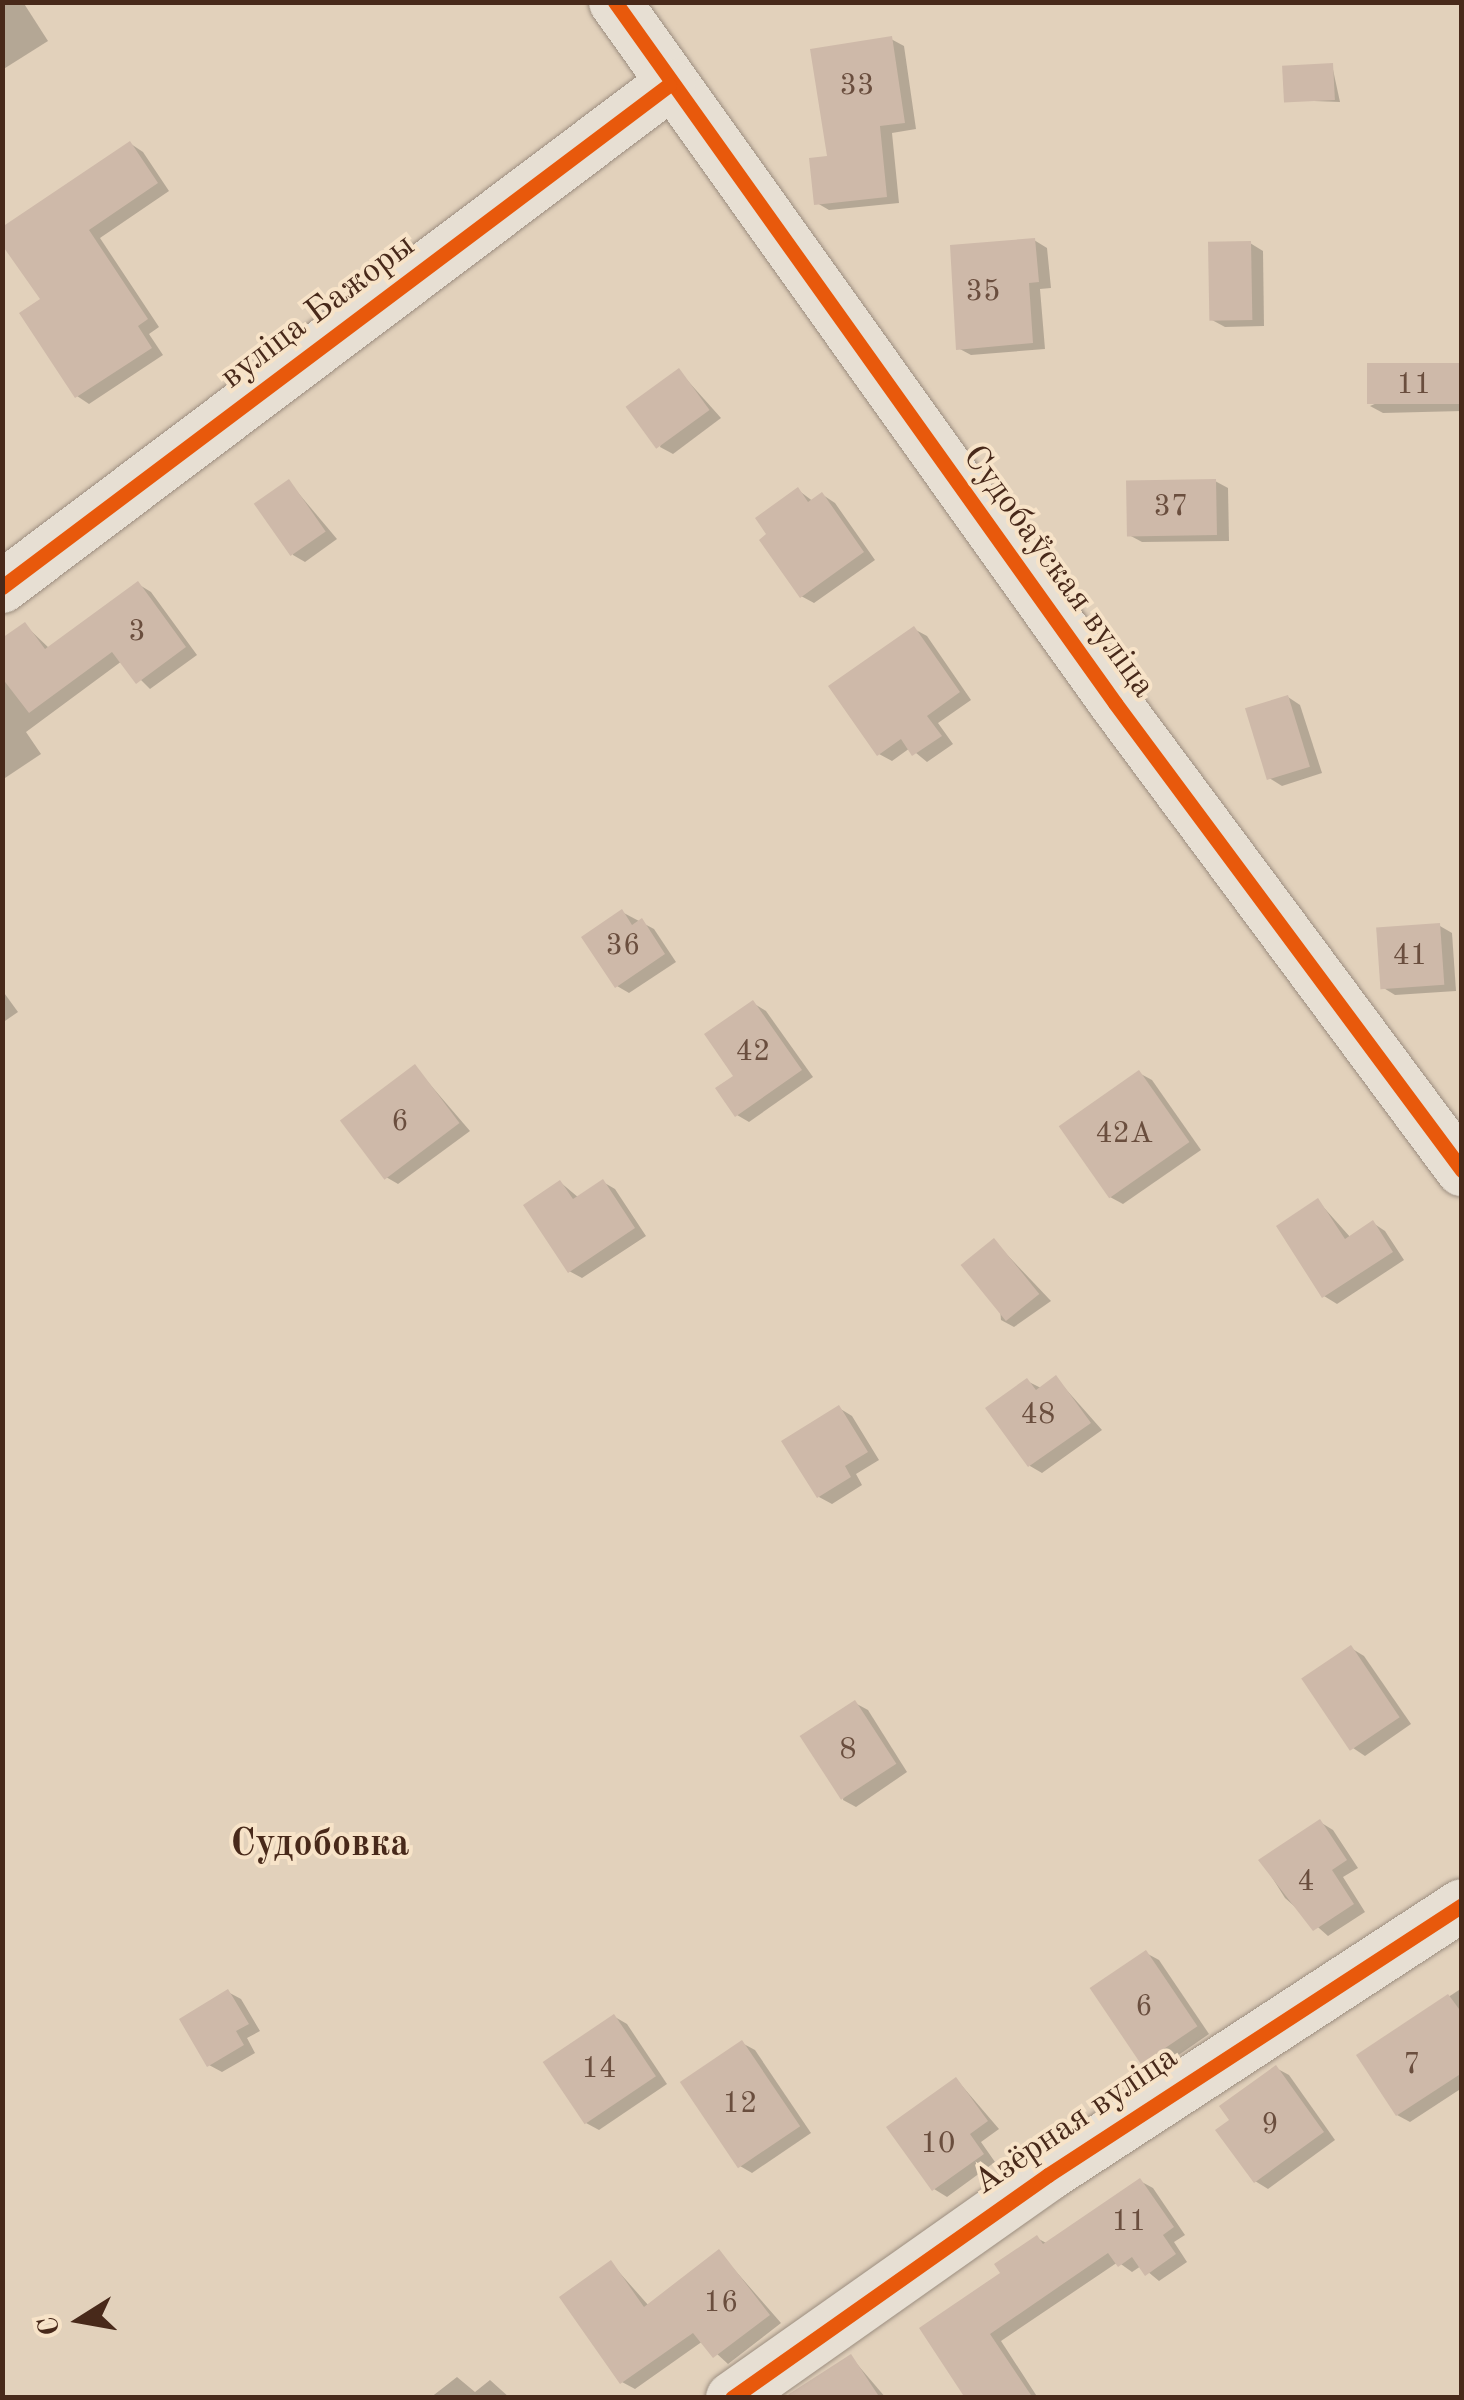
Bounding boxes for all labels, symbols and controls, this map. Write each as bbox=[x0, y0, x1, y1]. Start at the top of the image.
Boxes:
house number: 33 bbox=[840, 68, 874, 104]
street label: вуліца Бажоры bbox=[213, 225, 423, 399]
house number: 35 bbox=[966, 274, 1000, 310]
house number: 11 bbox=[1397, 367, 1431, 403]
street label: Судобаўская вуліца bbox=[952, 438, 1164, 706]
house number: 37 bbox=[1154, 489, 1188, 525]
house number: 3 bbox=[128, 614, 146, 650]
house number: 36 bbox=[606, 928, 640, 964]
house number: 41 bbox=[1393, 938, 1427, 974]
house number: 42 bbox=[736, 1034, 770, 1070]
house number: 6 bbox=[391, 1104, 409, 1140]
house number: 42А bbox=[1095, 1116, 1153, 1152]
house number: 48 bbox=[1021, 1397, 1055, 1433]
house number: 8 bbox=[839, 1732, 857, 1768]
district label: Судобовка bbox=[231, 1823, 409, 1869]
house number: 4 bbox=[1297, 1864, 1315, 1900]
house number: 6 bbox=[1135, 1989, 1153, 2025]
street label: Азёрная вуліца bbox=[966, 2037, 1186, 2205]
house number: 7 bbox=[1403, 2047, 1421, 2083]
house number: 14 bbox=[582, 2051, 616, 2087]
house number: 12 bbox=[723, 2086, 757, 2122]
house number: 9 bbox=[1261, 2107, 1279, 2143]
house number: 10 bbox=[921, 2126, 955, 2162]
house number: 11 bbox=[1112, 2204, 1146, 2240]
north arrow bbox=[30, 2270, 130, 2370]
house number: 16 bbox=[704, 2285, 738, 2321]
text: С bbox=[35, 2314, 66, 2337]

